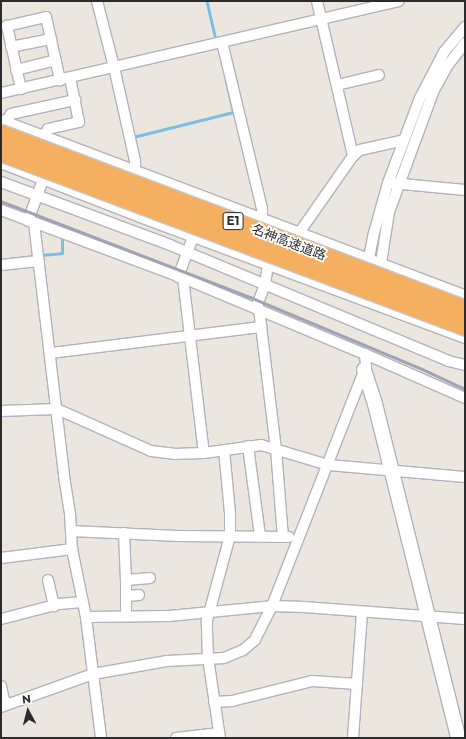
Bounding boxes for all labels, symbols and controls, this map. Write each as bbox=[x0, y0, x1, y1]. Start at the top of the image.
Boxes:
road number: E1 bbox=[222, 211, 244, 231]
street label: 名神高速道路 bbox=[250, 221, 328, 263]
north arrow bbox=[8, 691, 48, 731]
text: N bbox=[21, 692, 32, 707]

